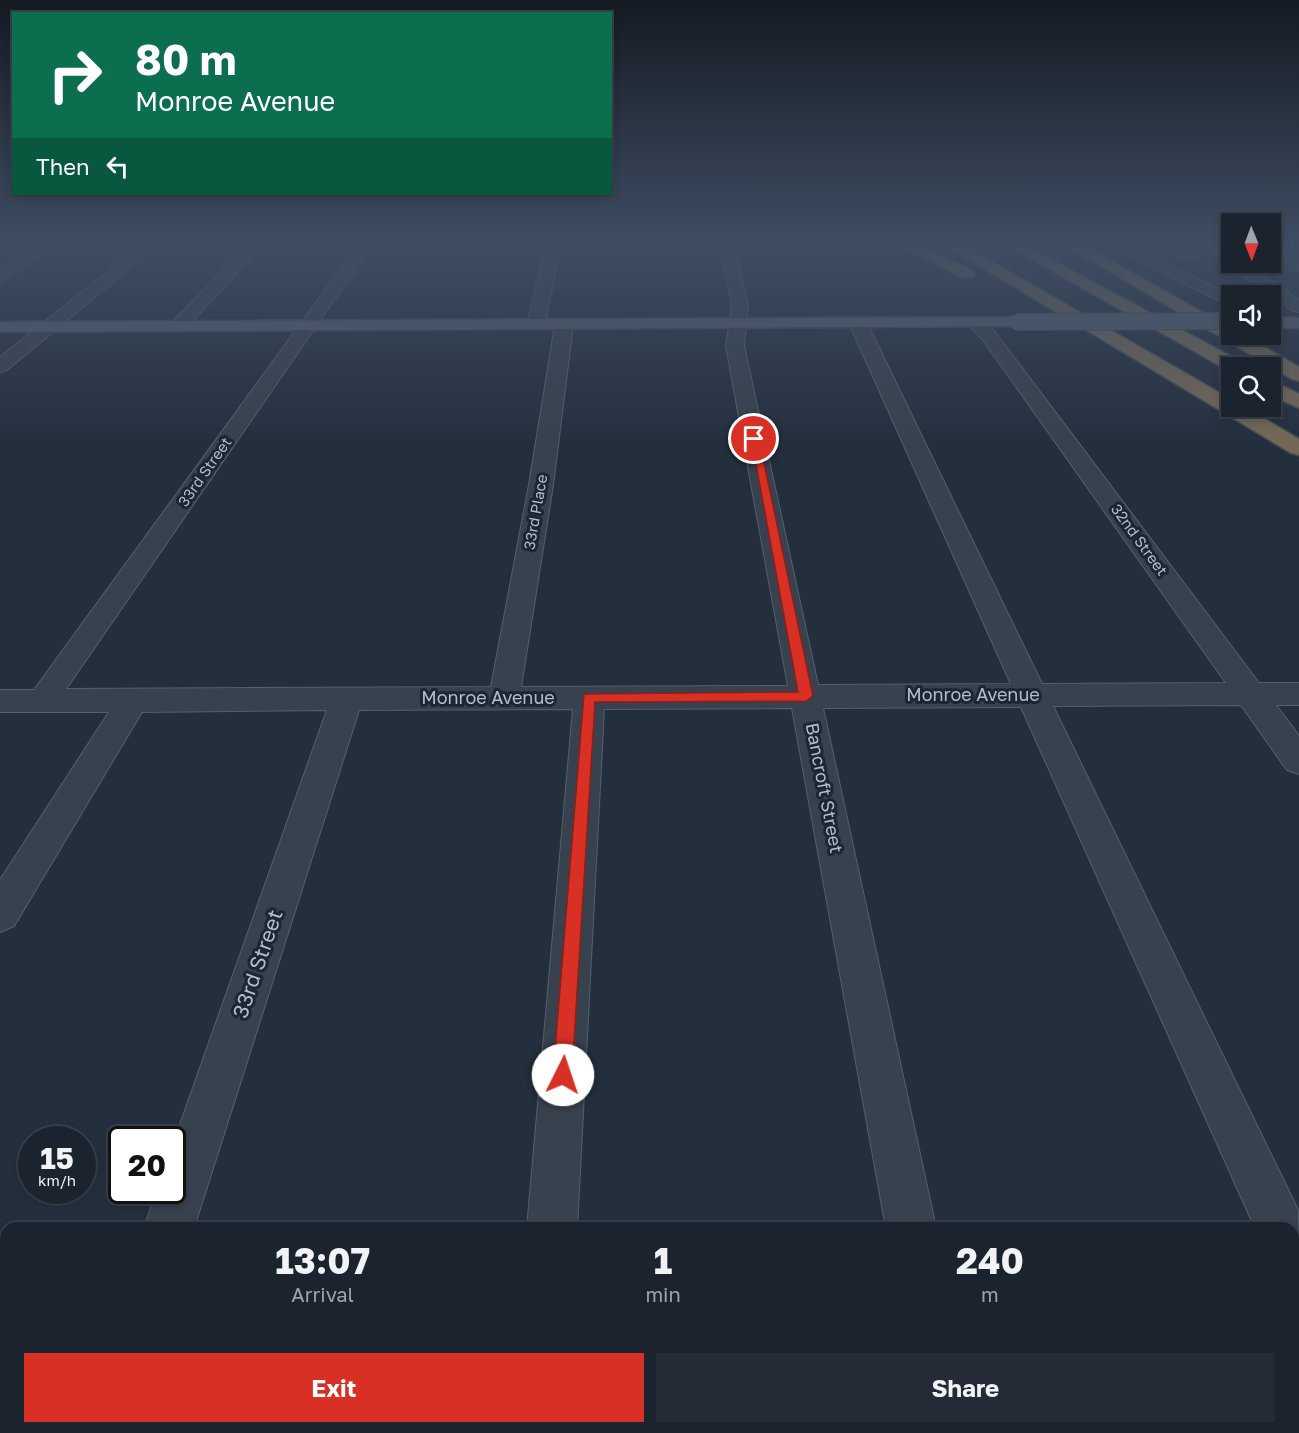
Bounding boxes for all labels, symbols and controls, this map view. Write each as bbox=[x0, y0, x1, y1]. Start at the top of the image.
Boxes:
text: 80 m bbox=[135, 34, 236, 84]
icon: right bbox=[36, 36, 114, 114]
text: Monroe Avenue bbox=[135, 85, 335, 117]
icon: left bbox=[101, 150, 134, 183]
text: Then bbox=[36, 153, 89, 180]
north arrow bbox=[1221, 213, 1281, 273]
map controls bbox=[1221, 213, 1281, 417]
button: sound bbox=[1221, 285, 1281, 345]
button: search bbox=[1221, 357, 1281, 417]
pin bbox=[728, 413, 779, 464]
icon: arrive bbox=[737, 422, 770, 455]
street label: 33rd Street bbox=[174, 433, 235, 510]
street label: 33rd Place bbox=[520, 472, 551, 551]
street label: 32nd Street bbox=[1108, 500, 1172, 579]
street label: Monroe Avenue bbox=[906, 683, 1040, 705]
street label: Monroe Avenue bbox=[421, 686, 555, 708]
street label: Bancroft Street bbox=[802, 721, 848, 855]
street label: 33rd Street bbox=[226, 906, 288, 1021]
position arrow bbox=[531, 1043, 595, 1107]
speed limit sign: 20 bbox=[108, 1126, 186, 1204]
text: 15 bbox=[40, 1140, 74, 1176]
text: km/h bbox=[38, 1171, 76, 1189]
text: 13:07 bbox=[275, 1239, 370, 1282]
text: 1 bbox=[654, 1239, 672, 1282]
text: 240 bbox=[956, 1239, 1024, 1282]
text: Arrival bbox=[291, 1282, 354, 1306]
text: min bbox=[645, 1282, 681, 1306]
text: m bbox=[981, 1282, 999, 1306]
button: Exit bbox=[24, 1353, 644, 1422]
button: Share bbox=[656, 1353, 1275, 1422]

